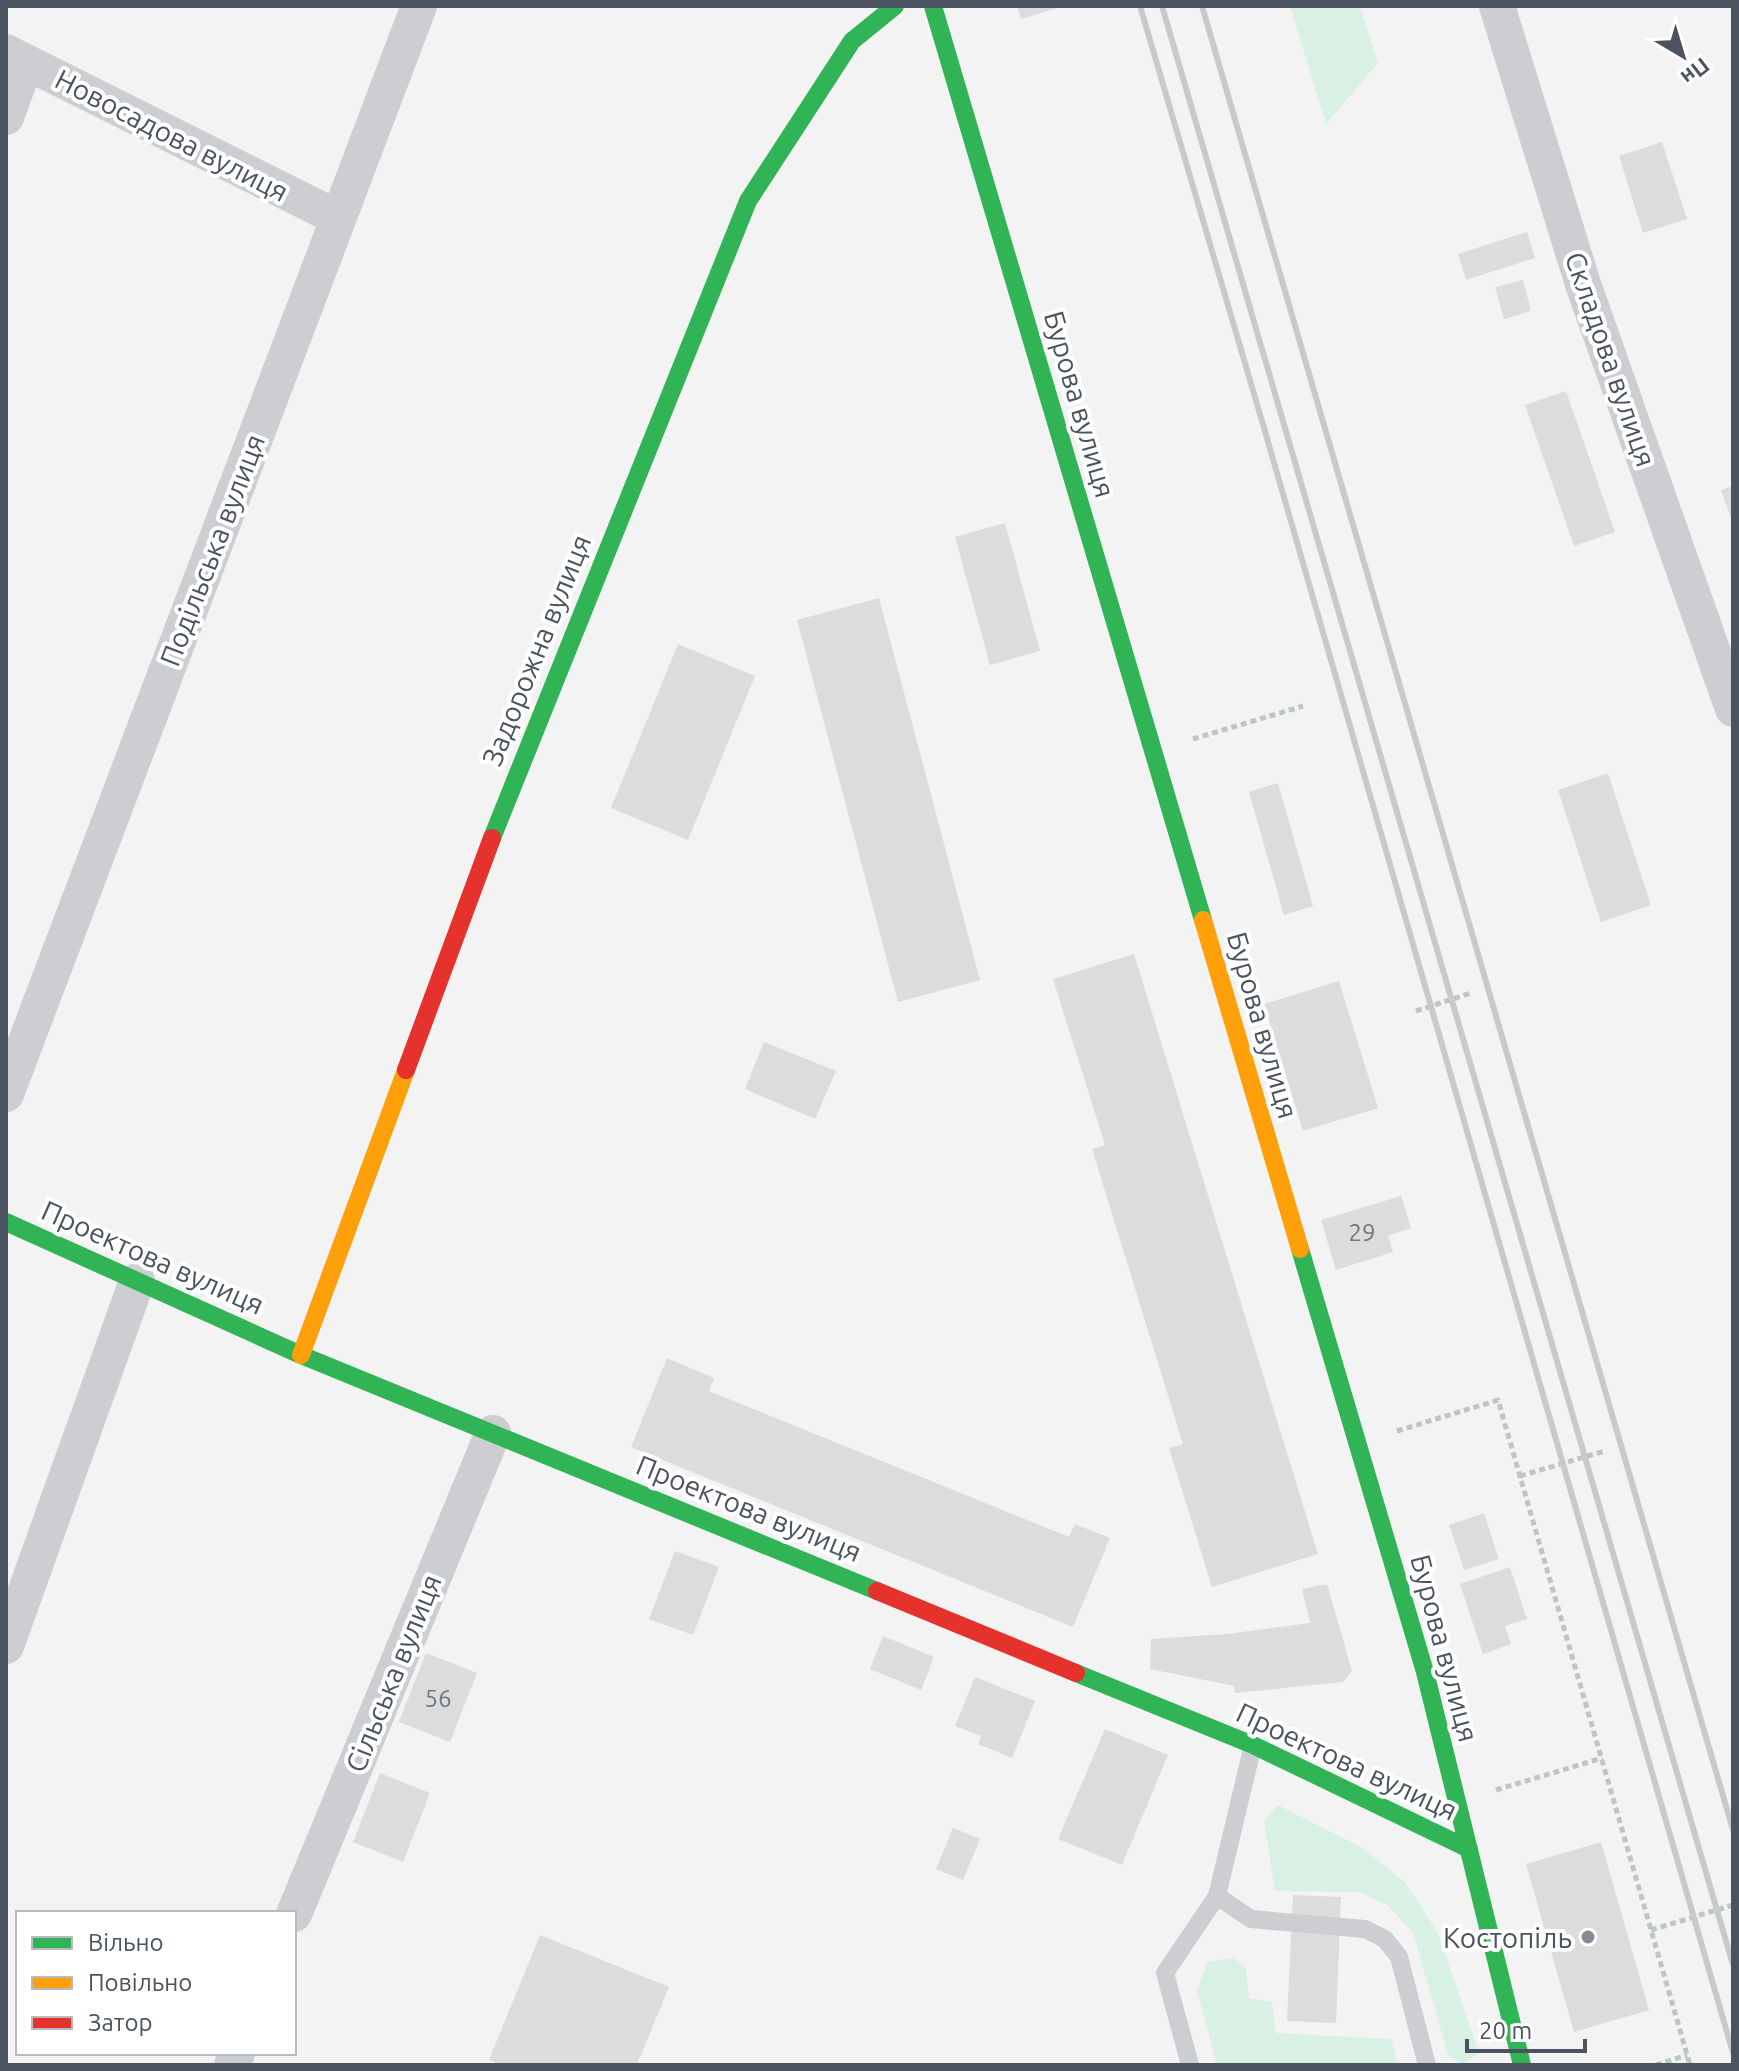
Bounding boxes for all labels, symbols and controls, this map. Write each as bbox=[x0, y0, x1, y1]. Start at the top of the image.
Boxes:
north arrow bbox=[1643, 16, 1723, 96]
text: Пн bbox=[1677, 53, 1715, 91]
street label: Новосадова вулиця bbox=[50, 63, 294, 207]
street label: Складова вулиця bbox=[1560, 248, 1662, 470]
street label: Бурова вулиця bbox=[1039, 307, 1121, 501]
street label: Подільська вулиця bbox=[154, 430, 270, 670]
street label: Задорожна вулиця bbox=[476, 530, 596, 770]
street label: Бурова вулиця bbox=[1222, 928, 1304, 1122]
street label: Проектова вулиця bbox=[37, 1194, 269, 1320]
house number: 29 bbox=[1348, 1219, 1376, 1246]
street label: Проектова вулиця bbox=[632, 1449, 866, 1567]
street label: Бурова вулиця bbox=[1405, 1551, 1485, 1745]
street label: Сільська вулиця bbox=[339, 1570, 447, 1776]
house number: 56 bbox=[424, 1685, 452, 1712]
street label: Проектова вулиця bbox=[1232, 1696, 1462, 1826]
legend bbox=[16, 1911, 296, 2055]
place label: Костопіль bbox=[1443, 1922, 1572, 1953]
marker: Костопіль bbox=[1579, 1928, 1597, 1946]
text: Вільно bbox=[88, 1929, 164, 1956]
text: Повільно bbox=[88, 1969, 192, 1996]
scale bar bbox=[1467, 2003, 1585, 2053]
text: Затор bbox=[88, 2009, 153, 2036]
text: 20 m bbox=[1479, 2017, 1532, 2044]

